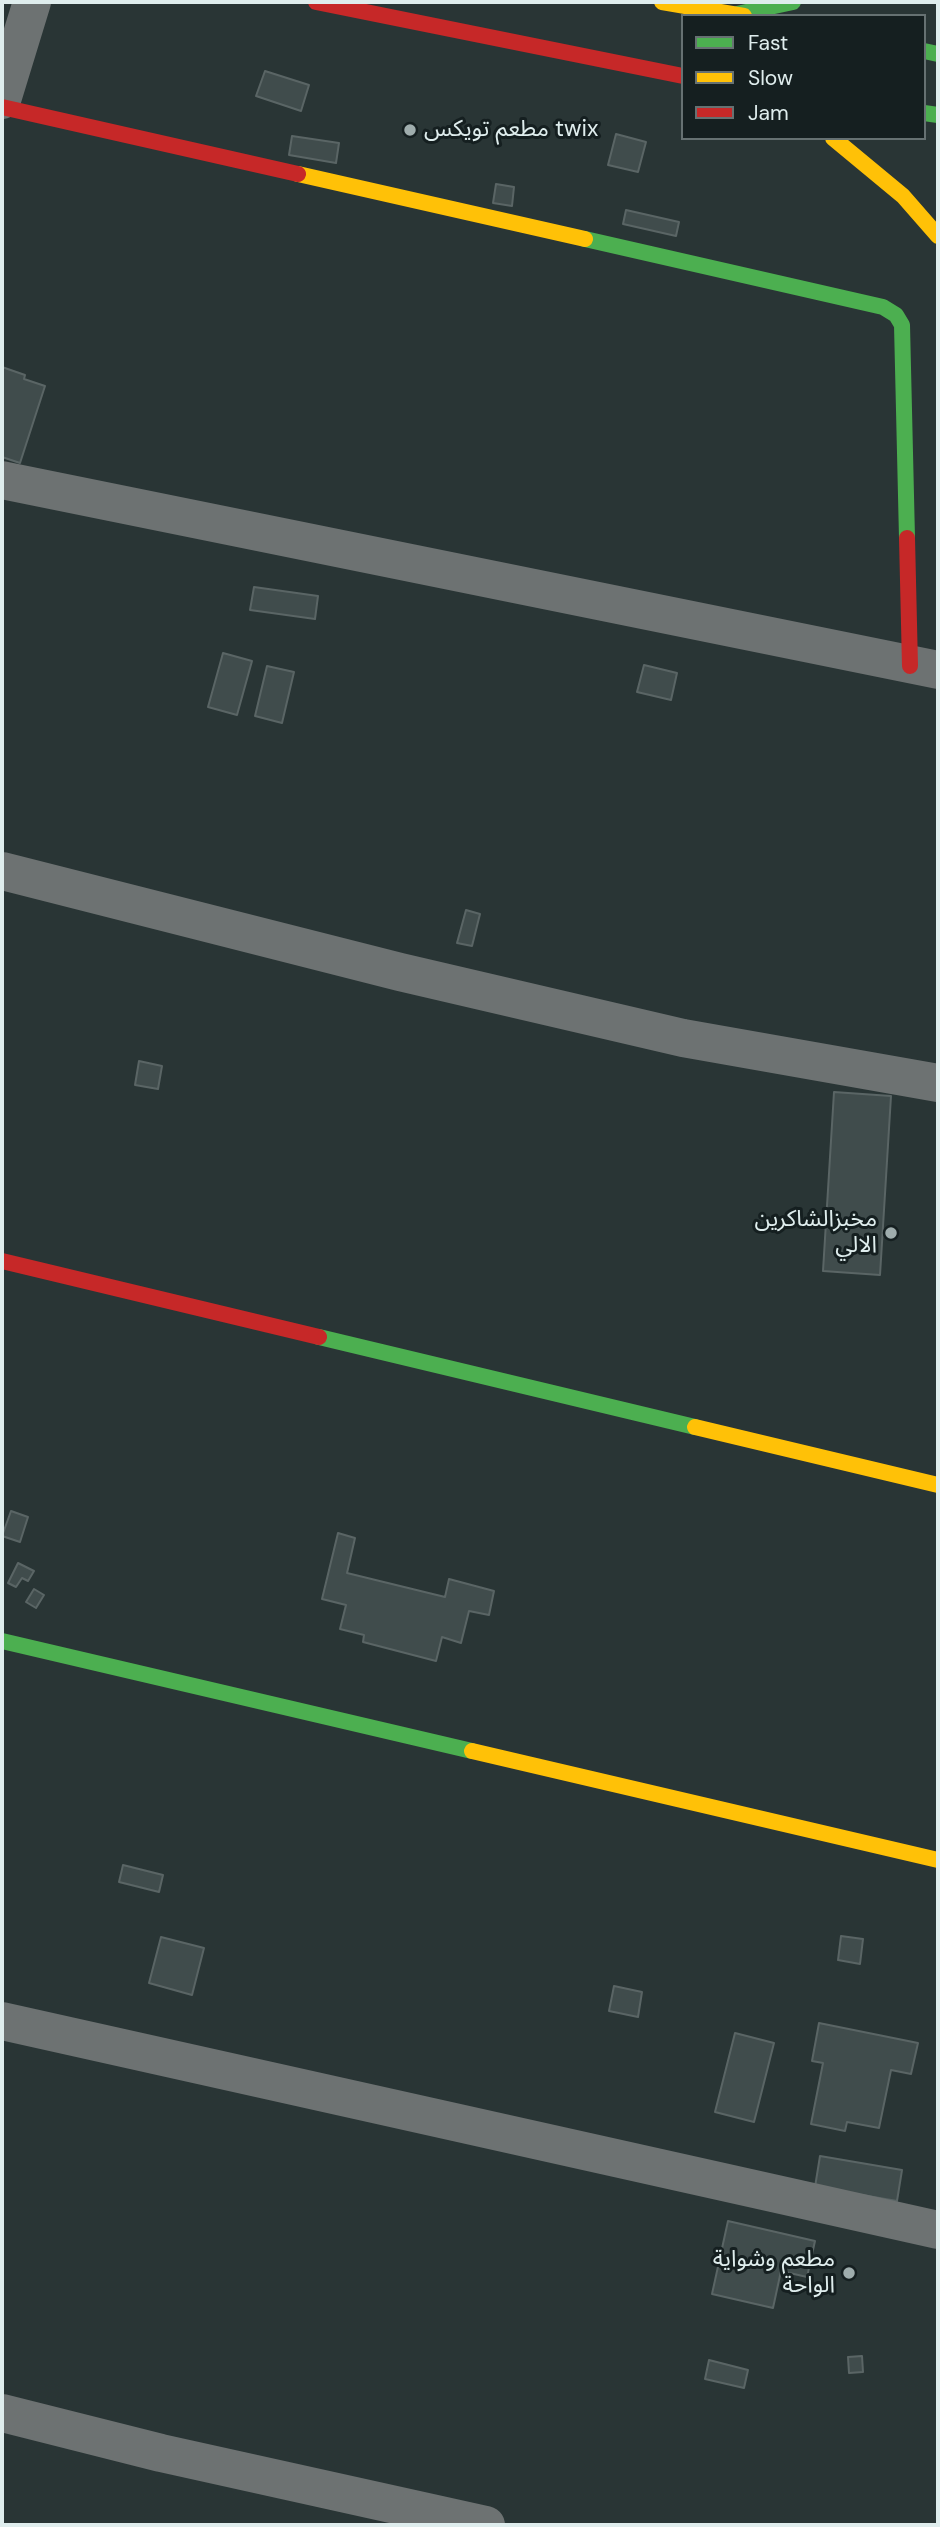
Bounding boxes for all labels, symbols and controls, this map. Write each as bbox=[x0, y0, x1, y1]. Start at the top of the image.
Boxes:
legend bbox=[681, 14, 926, 140]
text: Fast bbox=[748, 29, 788, 57]
text: Slow bbox=[748, 64, 793, 92]
text: Jam bbox=[748, 99, 789, 127]
place label: مطعم تويكس twix bbox=[424, 116, 599, 144]
marker: مطعم تويكس twix bbox=[402, 122, 418, 138]
place label: مخبزالشاكرين الالي bbox=[755, 1206, 877, 1260]
marker: مخبزالشاكرين الالي bbox=[883, 1225, 899, 1241]
place label: مطعم وشواية الواحة bbox=[713, 2246, 835, 2300]
marker: مطعم وشواية الواحة bbox=[841, 2265, 857, 2281]

